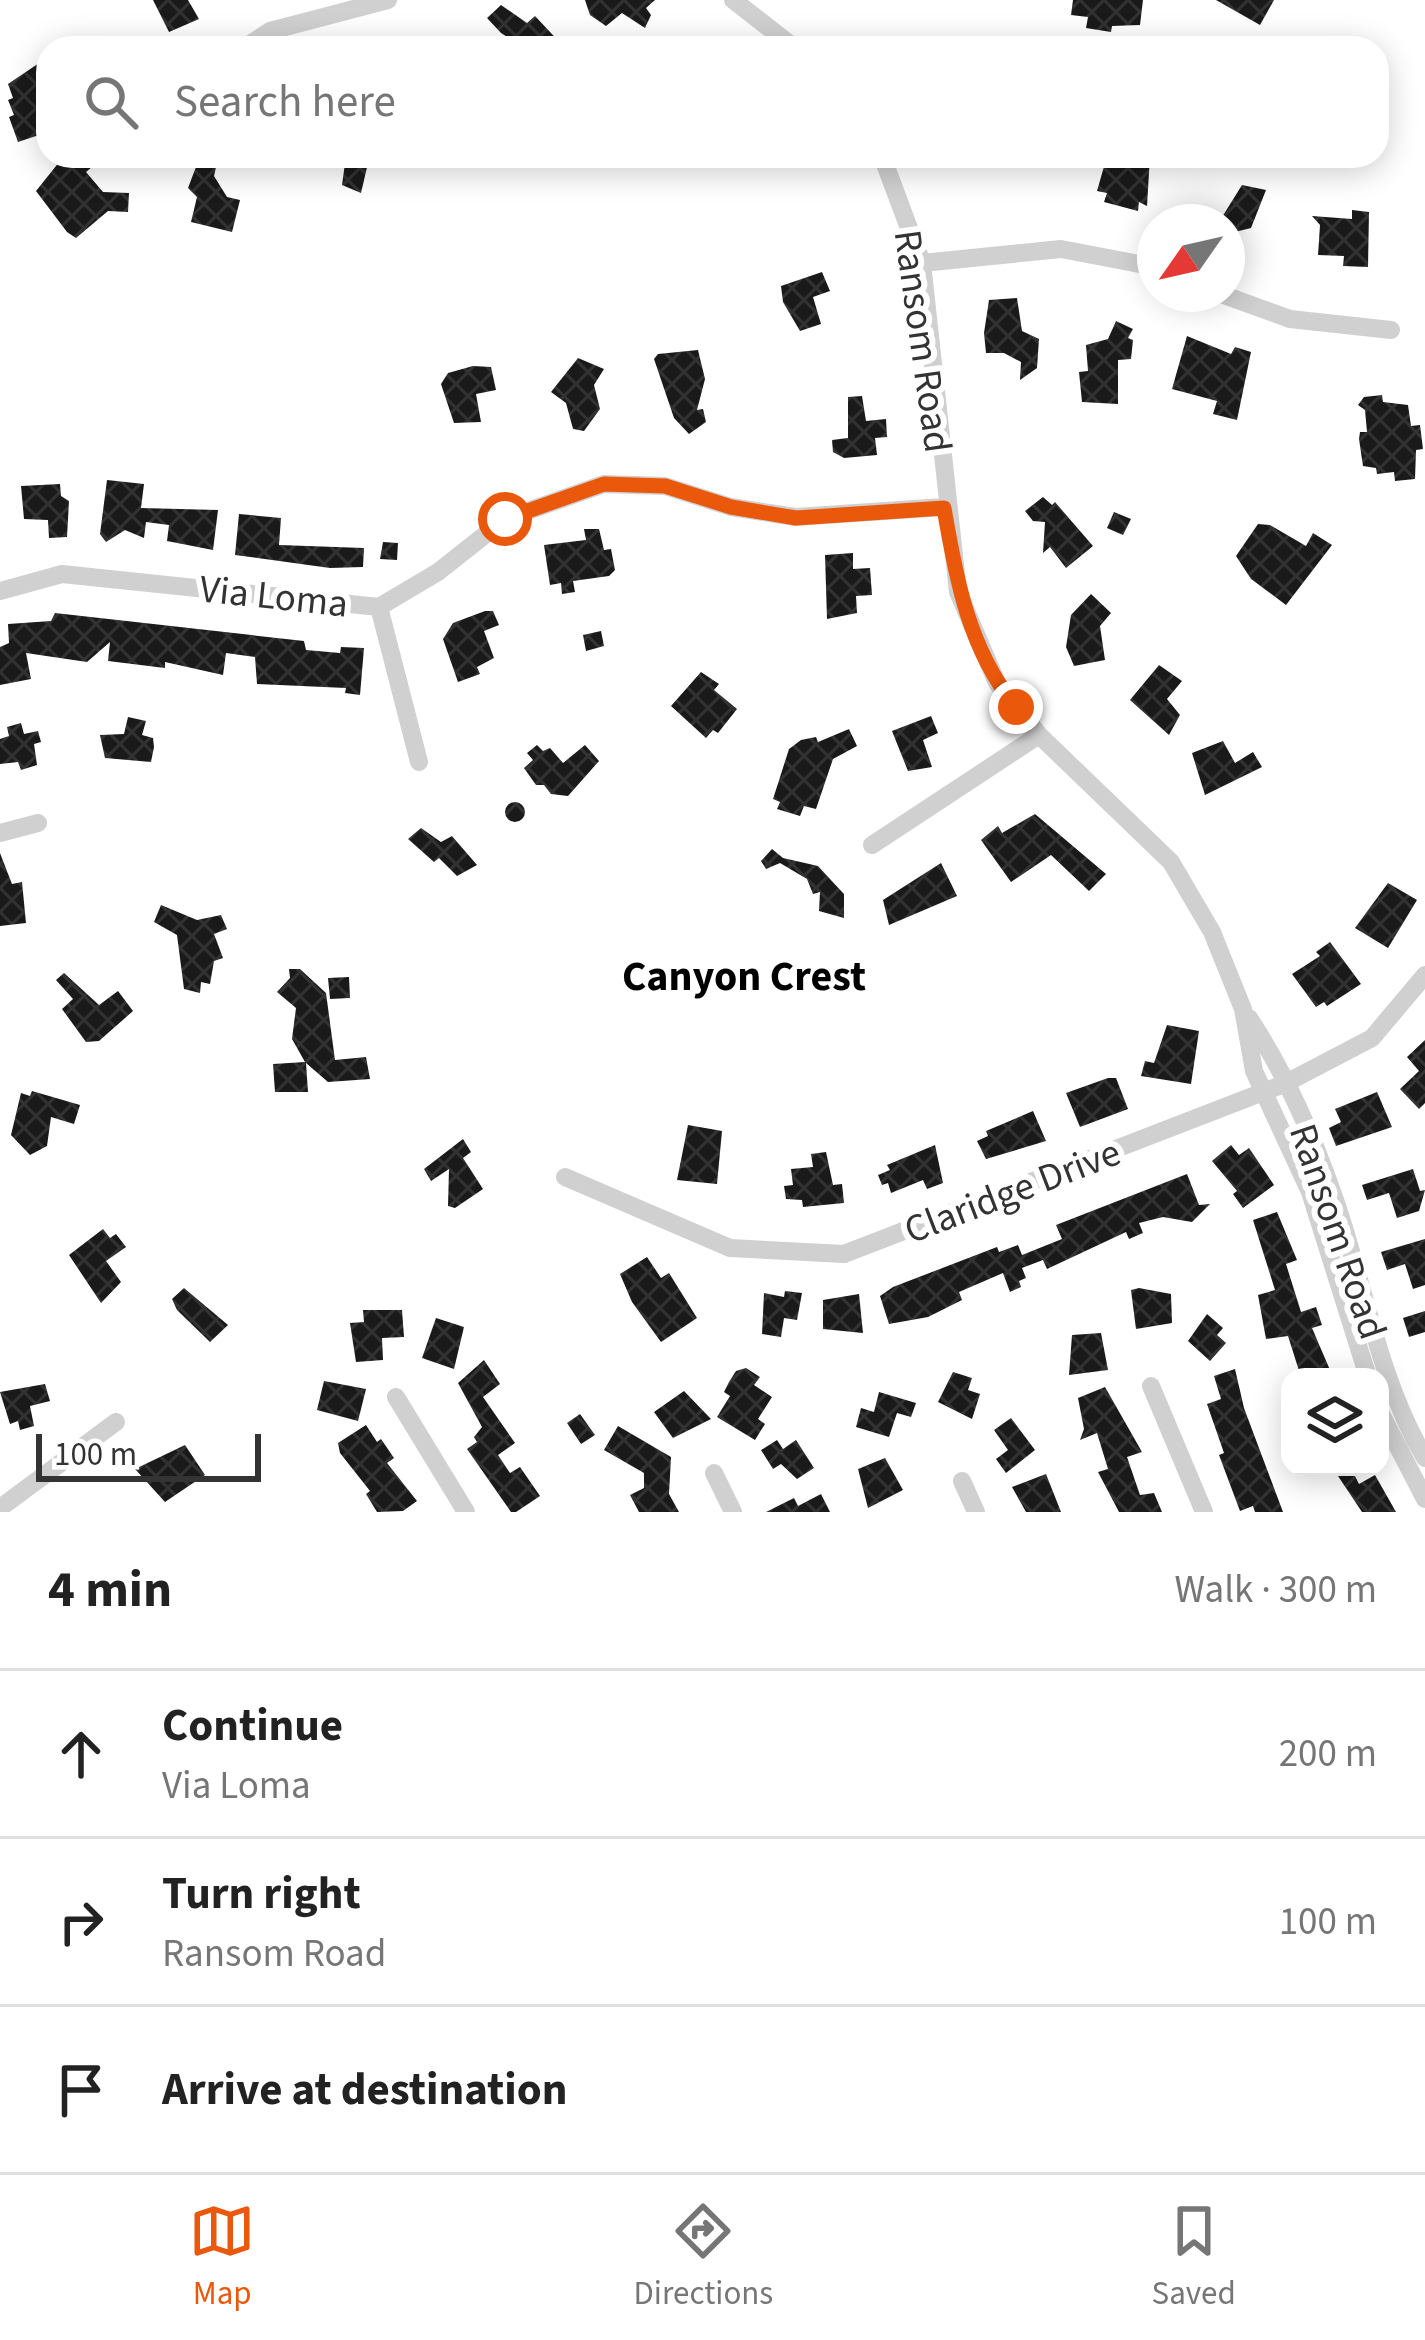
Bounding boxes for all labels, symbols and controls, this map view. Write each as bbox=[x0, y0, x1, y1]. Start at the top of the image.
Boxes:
search box bbox=[36, 36, 1389, 168]
icon: search bbox=[78, 69, 144, 135]
text: Search here bbox=[174, 70, 396, 134]
north arrow bbox=[1137, 204, 1245, 312]
street label: Ransom Road bbox=[879, 226, 965, 456]
route start bbox=[478, 492, 532, 546]
street label: Via Loma bbox=[197, 561, 351, 633]
route end bbox=[989, 680, 1043, 734]
district label: Canyon Crest bbox=[622, 947, 866, 1007]
street label: Ransom Road bbox=[1274, 1116, 1400, 1347]
street label: Claridge Drive bbox=[897, 1125, 1129, 1259]
map controls bbox=[1281, 1368, 1389, 1476]
button: layers bbox=[1281, 1368, 1389, 1476]
scale bar bbox=[36, 1428, 261, 1481]
text: 100 m bbox=[54, 1431, 137, 1478]
text: 4 min bbox=[48, 1554, 172, 1626]
text: Walk · 300 m bbox=[1174, 1562, 1377, 1618]
text: Continue bbox=[162, 1694, 343, 1758]
icon: ahead bbox=[48, 1721, 114, 1787]
text: 200 m bbox=[1279, 1726, 1377, 1782]
text: Via Loma bbox=[162, 1758, 311, 1814]
text: Turn right bbox=[162, 1862, 361, 1926]
icon: right bbox=[48, 1889, 114, 1955]
text: 100 m bbox=[1279, 1894, 1377, 1950]
text: Ransom Road bbox=[162, 1926, 386, 1982]
icon: arrive bbox=[48, 2057, 114, 2123]
text: Arrive at destination bbox=[162, 2058, 567, 2122]
tab: Map bbox=[189, 2198, 255, 2317]
tab: Directions bbox=[634, 2198, 773, 2317]
tab: Saved bbox=[1152, 2198, 1236, 2317]

